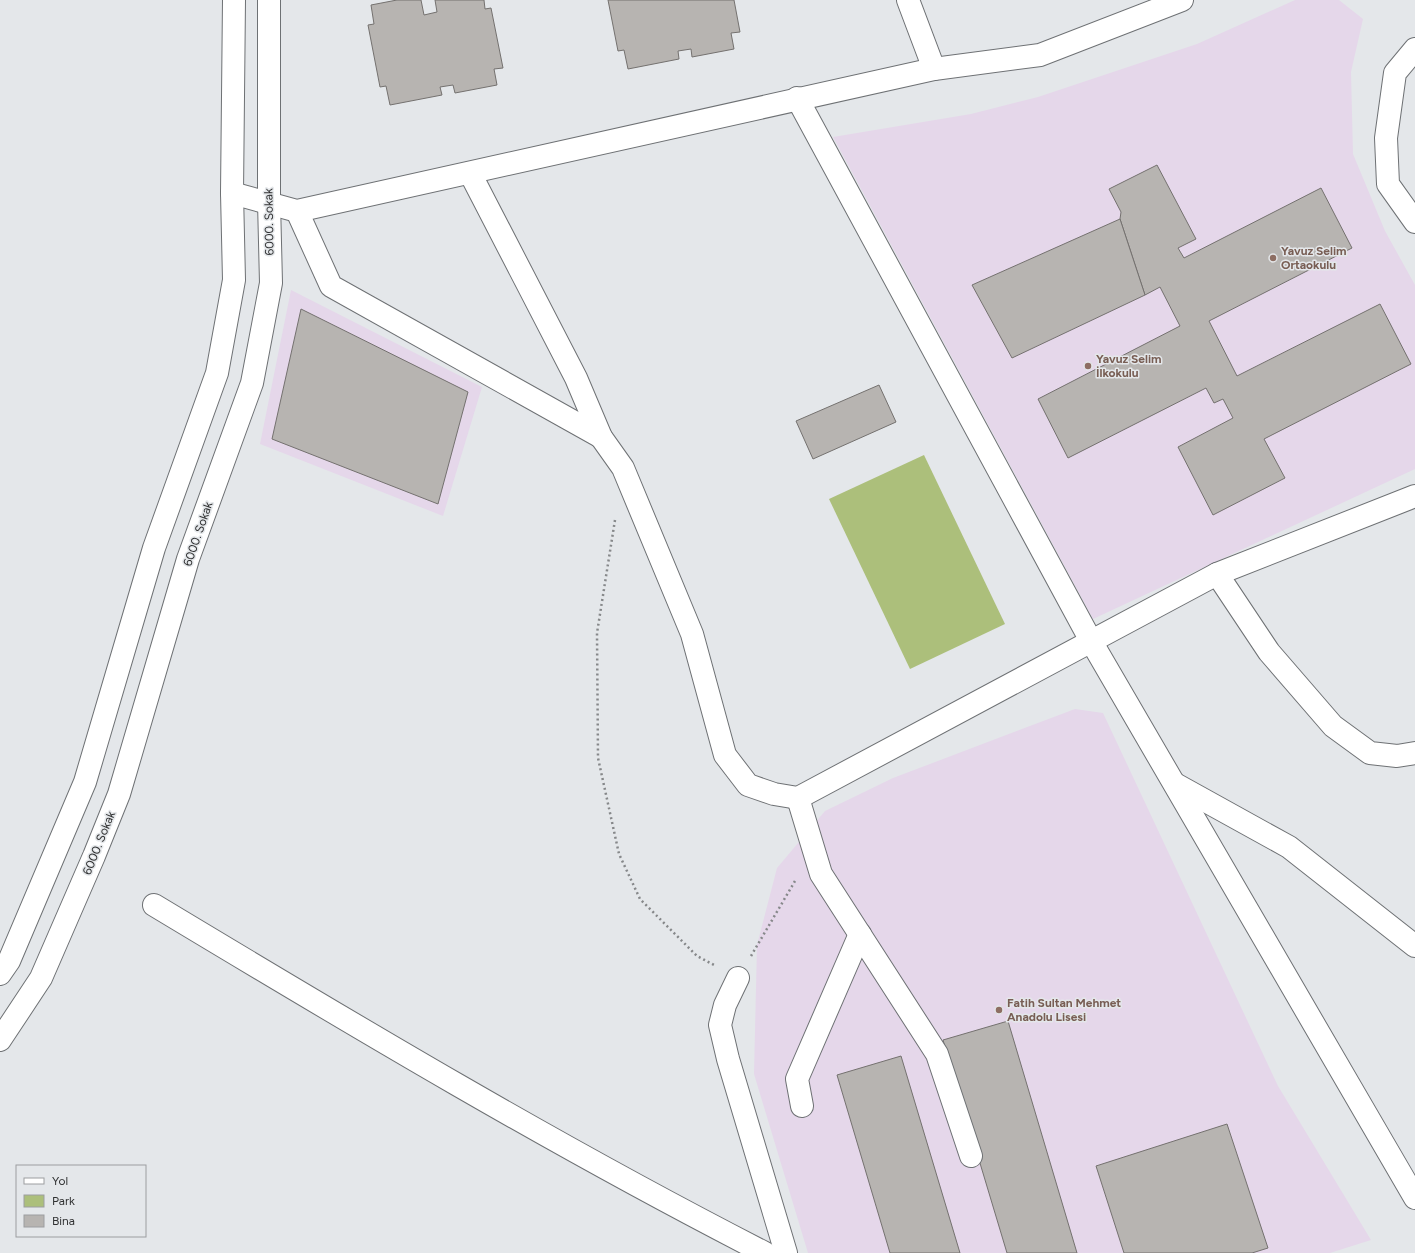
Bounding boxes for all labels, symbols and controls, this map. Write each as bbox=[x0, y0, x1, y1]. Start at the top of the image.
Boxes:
street label: 6000. Sokak bbox=[261, 188, 277, 256]
place label: Yavuz Selim Ortaokulu bbox=[1281, 244, 1347, 272]
marker: Yavuz Selim Ortaokulu bbox=[1268, 253, 1278, 263]
place label: Yavuz Selim İlkokulu bbox=[1096, 352, 1162, 380]
marker: Yavuz Selim İlkokulu bbox=[1083, 361, 1093, 371]
street label: 6000. Sokak bbox=[180, 500, 216, 568]
street label: 6000. Sokak bbox=[80, 809, 118, 877]
place label: Fatih Sultan Mehmet Anadolu Lisesi bbox=[1007, 996, 1121, 1024]
marker: Fatih Sultan Mehmet Anadolu Lisesi bbox=[994, 1005, 1004, 1015]
legend bbox=[16, 1165, 146, 1237]
text: Yol bbox=[52, 1174, 68, 1188]
text: Park bbox=[52, 1194, 75, 1208]
text: Bina bbox=[52, 1214, 75, 1228]

